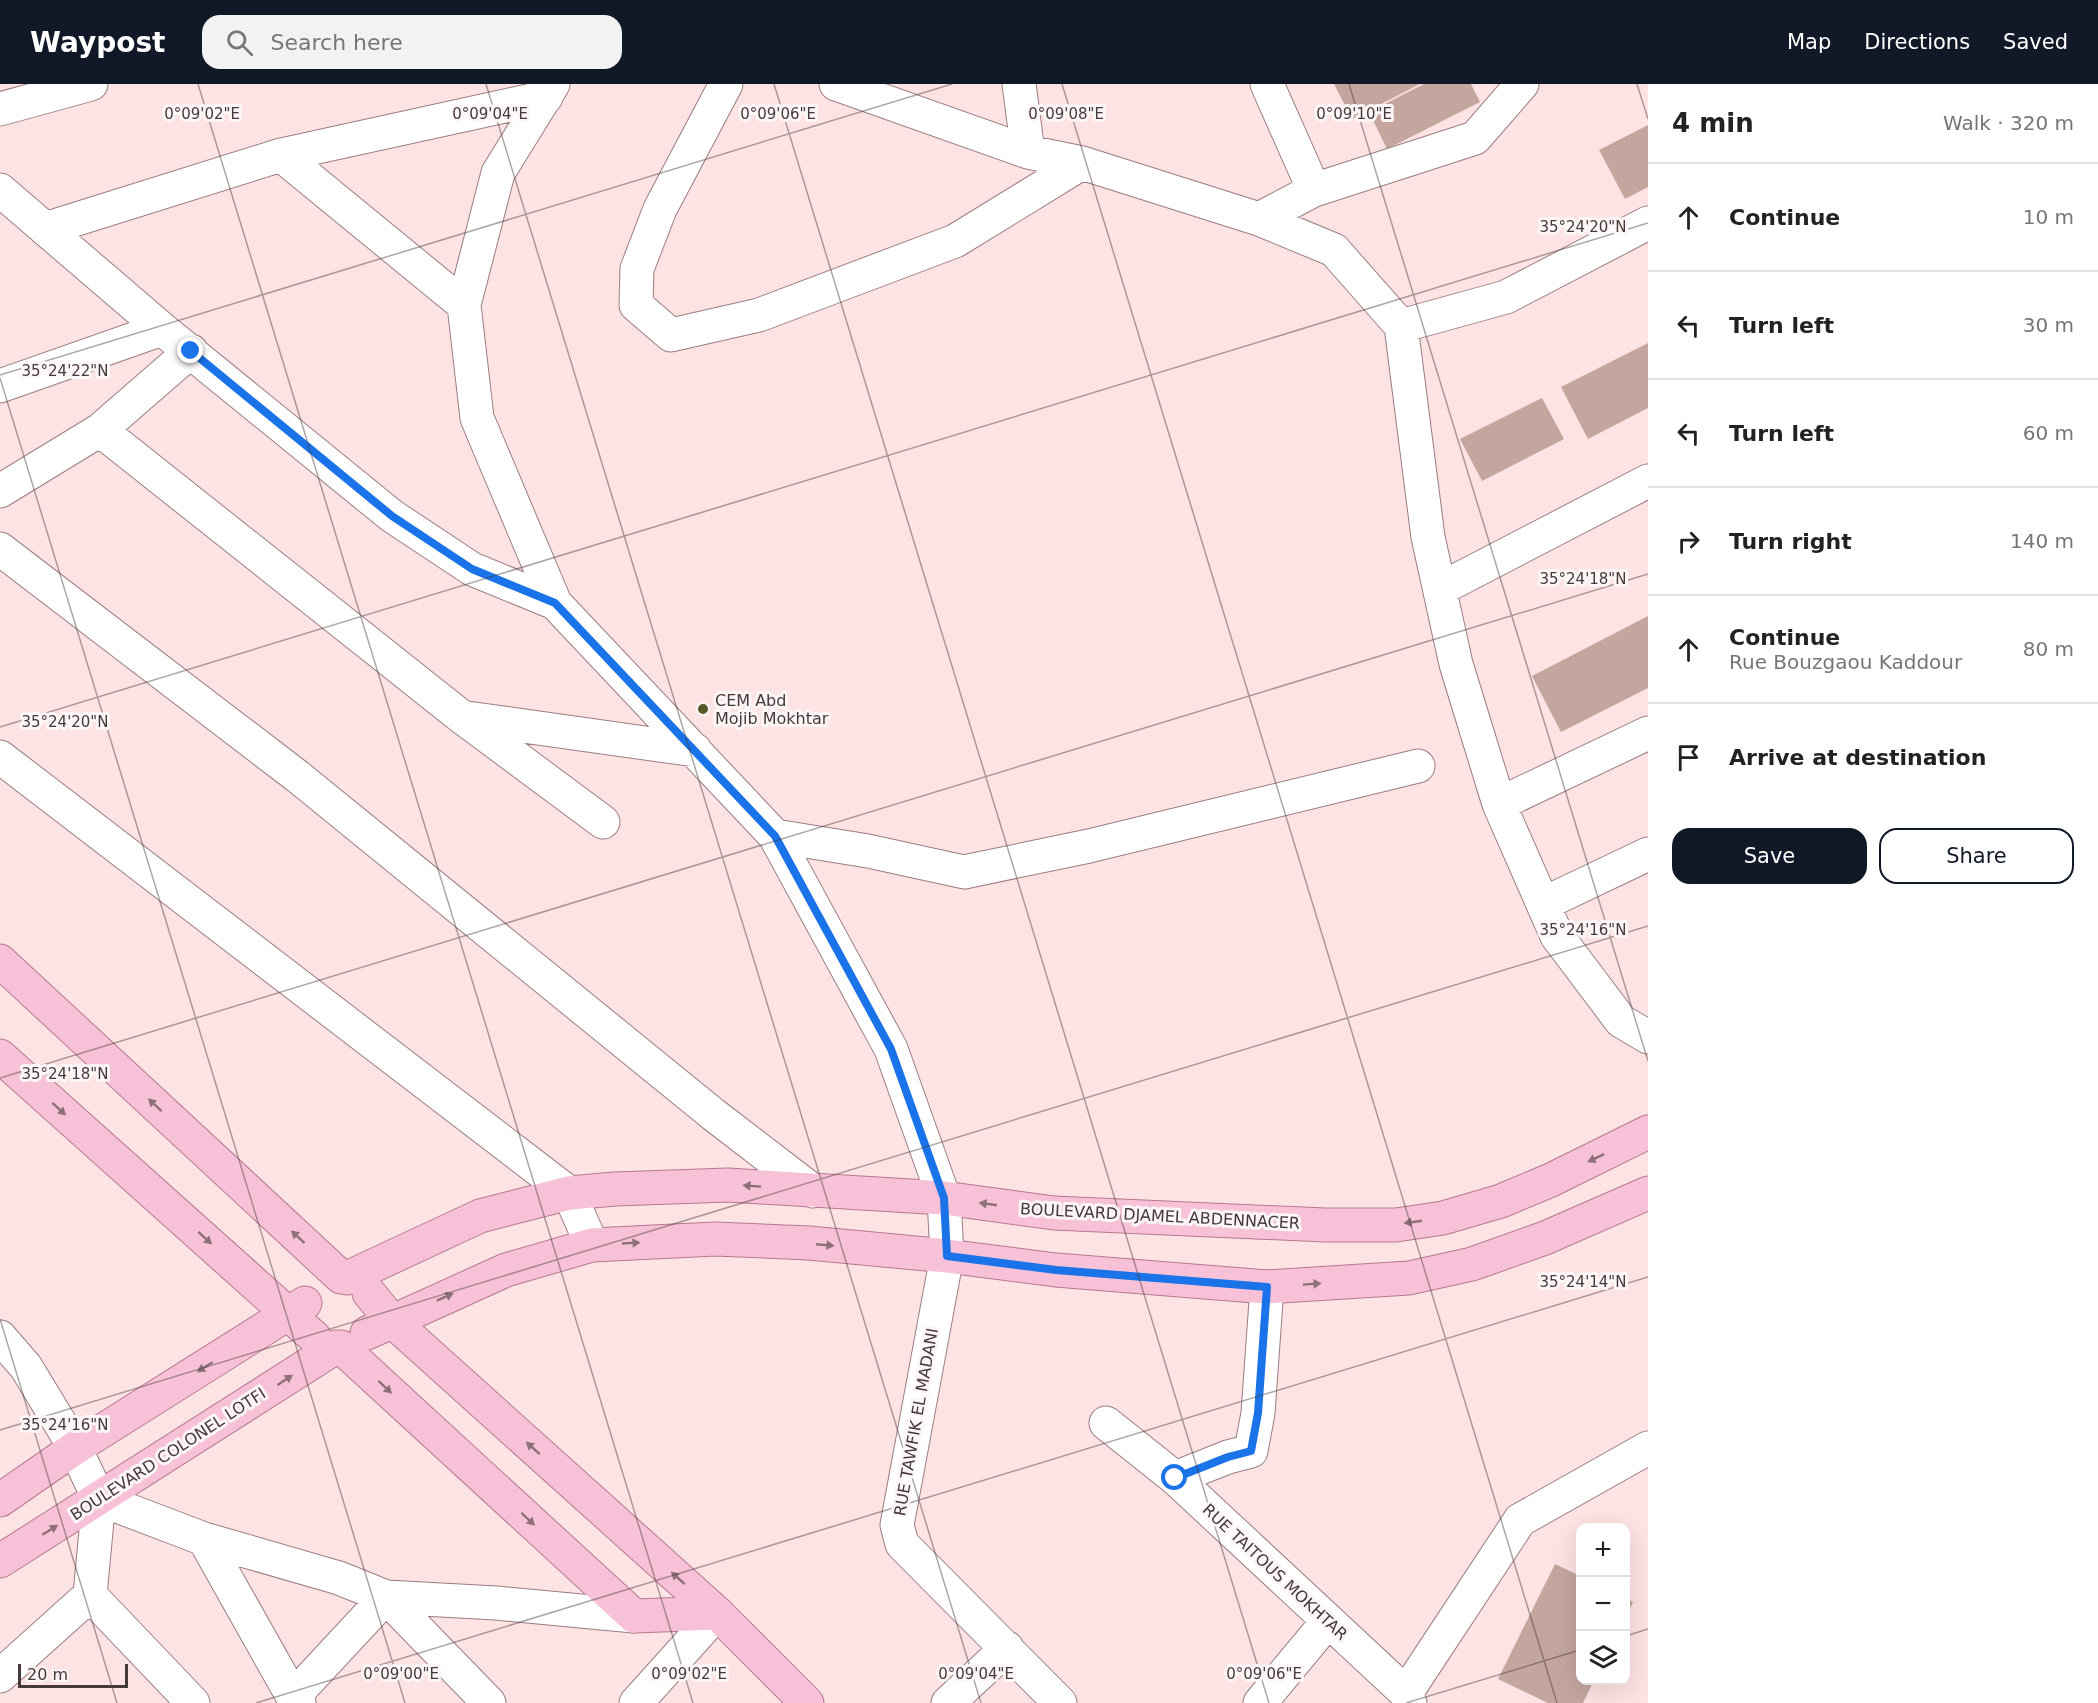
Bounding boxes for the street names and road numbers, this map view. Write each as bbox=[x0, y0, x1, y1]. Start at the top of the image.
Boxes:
street label: BOULEVARD DJAMEL ABDENNACER bbox=[1019, 1199, 1301, 1233]
street label: RUE TAWFIK EL MADANI bbox=[890, 1327, 942, 1517]
street label: BOULEVARD COLONEL LOTFI bbox=[67, 1384, 269, 1524]
street label: RUE TAITOUS MOKHTAR bbox=[1199, 1500, 1351, 1644]

